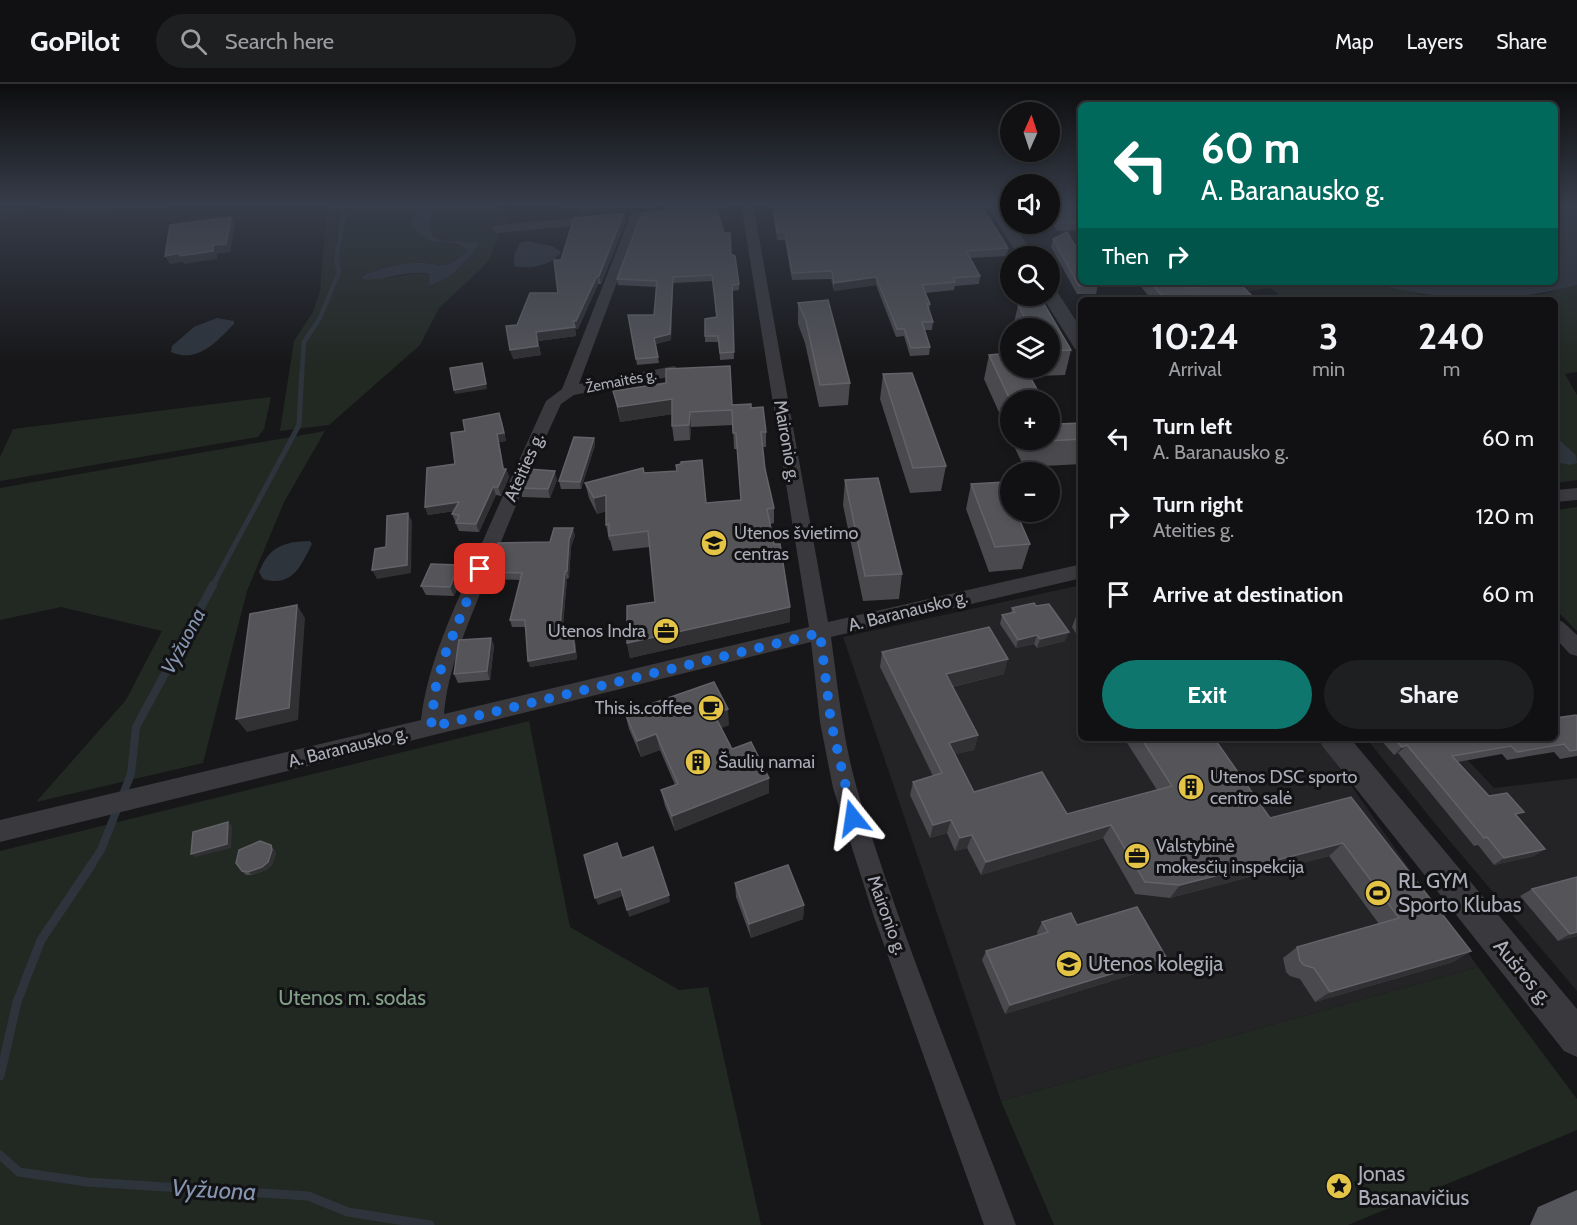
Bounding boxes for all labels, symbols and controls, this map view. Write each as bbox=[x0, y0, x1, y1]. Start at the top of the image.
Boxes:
search box bbox=[156, 14, 576, 68]
text: GoPilot bbox=[30, 24, 120, 58]
icon: search bbox=[177, 25, 210, 58]
text: Search here bbox=[225, 28, 334, 55]
text: Map bbox=[1335, 29, 1374, 54]
text: Layers bbox=[1407, 29, 1463, 54]
text: Share bbox=[1496, 29, 1547, 54]
north arrow bbox=[1000, 102, 1060, 162]
map controls bbox=[1000, 102, 1060, 522]
text: 60 m bbox=[1201, 122, 1300, 174]
icon: left bbox=[1102, 126, 1180, 204]
button: sound bbox=[1000, 174, 1060, 234]
text: A. Baranausko g. bbox=[1201, 174, 1385, 207]
icon: right bbox=[1161, 240, 1194, 273]
text: Then bbox=[1102, 243, 1149, 270]
button: search bbox=[1000, 246, 1060, 306]
text: 10:24 bbox=[1151, 314, 1239, 358]
text: 3 bbox=[1319, 314, 1338, 358]
text: 240 bbox=[1418, 314, 1485, 358]
button: layers bbox=[1000, 318, 1060, 378]
text: Arrival bbox=[1168, 357, 1222, 381]
text: min bbox=[1312, 357, 1345, 381]
text: m bbox=[1443, 357, 1460, 381]
street label: Žemaitės g. bbox=[584, 364, 658, 397]
button: + bbox=[1000, 390, 1060, 450]
street label: Maironio g. bbox=[769, 398, 805, 484]
text: Turn left bbox=[1153, 413, 1232, 440]
icon: left bbox=[1102, 422, 1135, 455]
text: 60 m bbox=[1482, 425, 1534, 452]
street label: Ateities g. bbox=[499, 429, 549, 505]
text: A. Baranausko g. bbox=[1153, 440, 1289, 464]
button: − bbox=[1000, 462, 1060, 522]
text: Turn right bbox=[1153, 491, 1243, 518]
icon: right bbox=[1102, 500, 1135, 533]
text: 120 m bbox=[1476, 503, 1534, 530]
text: Ateities g. bbox=[1153, 518, 1234, 542]
place label: Utenos švietimo centras bbox=[734, 522, 859, 565]
school or university icon: Utenos švietimo centras bbox=[699, 528, 729, 558]
pin bbox=[454, 543, 505, 594]
icon: arrive bbox=[463, 552, 496, 585]
icon: arrive bbox=[1102, 578, 1135, 611]
text: Arrive at destination bbox=[1153, 581, 1343, 608]
text: 60 m bbox=[1482, 581, 1534, 608]
street label: A. Baranausko g. bbox=[846, 586, 970, 636]
water label: Vyžuona bbox=[156, 604, 210, 678]
office icon: Utenos Indra bbox=[651, 616, 681, 646]
place label: Utenos Indra bbox=[548, 620, 646, 642]
button: Exit bbox=[1102, 660, 1312, 729]
button: Share bbox=[1324, 660, 1534, 729]
cafe icon: This.is.coffee bbox=[696, 693, 726, 723]
place label: This.is.coffee bbox=[595, 697, 692, 719]
street label: A. Baranausko g. bbox=[286, 722, 410, 772]
building icon: Šaulių namai bbox=[683, 747, 713, 777]
place label: Šaulių namai bbox=[718, 751, 815, 773]
place label: Utenos DSC sporto centro salė bbox=[1210, 766, 1357, 809]
building icon: Utenos DSC sporto centro salė bbox=[1176, 772, 1206, 802]
position arrow bbox=[821, 786, 885, 850]
place label: Valstybinė mokesčių inspekcija bbox=[1156, 835, 1305, 878]
office icon: Valstybinė mokesčių inspekcija bbox=[1122, 841, 1152, 871]
place label: RL GYM Sporto Klubas bbox=[1398, 868, 1522, 917]
street label: Maironio g. bbox=[862, 872, 912, 958]
sports icon: RL GYM Sporto Klubas bbox=[1363, 878, 1393, 908]
street label: Aušros g. bbox=[1489, 934, 1558, 1010]
school or university icon: Utenos kolegija bbox=[1054, 949, 1084, 979]
place label: Utenos kolegija bbox=[1088, 951, 1223, 977]
park label: Utenos m. sodas bbox=[278, 985, 426, 1010]
place label: Jonas Basanavičius bbox=[1357, 1161, 1470, 1210]
place icon: Jonas Basanavičius bbox=[1324, 1171, 1354, 1201]
water label: Vyžuona bbox=[171, 1173, 257, 1206]

